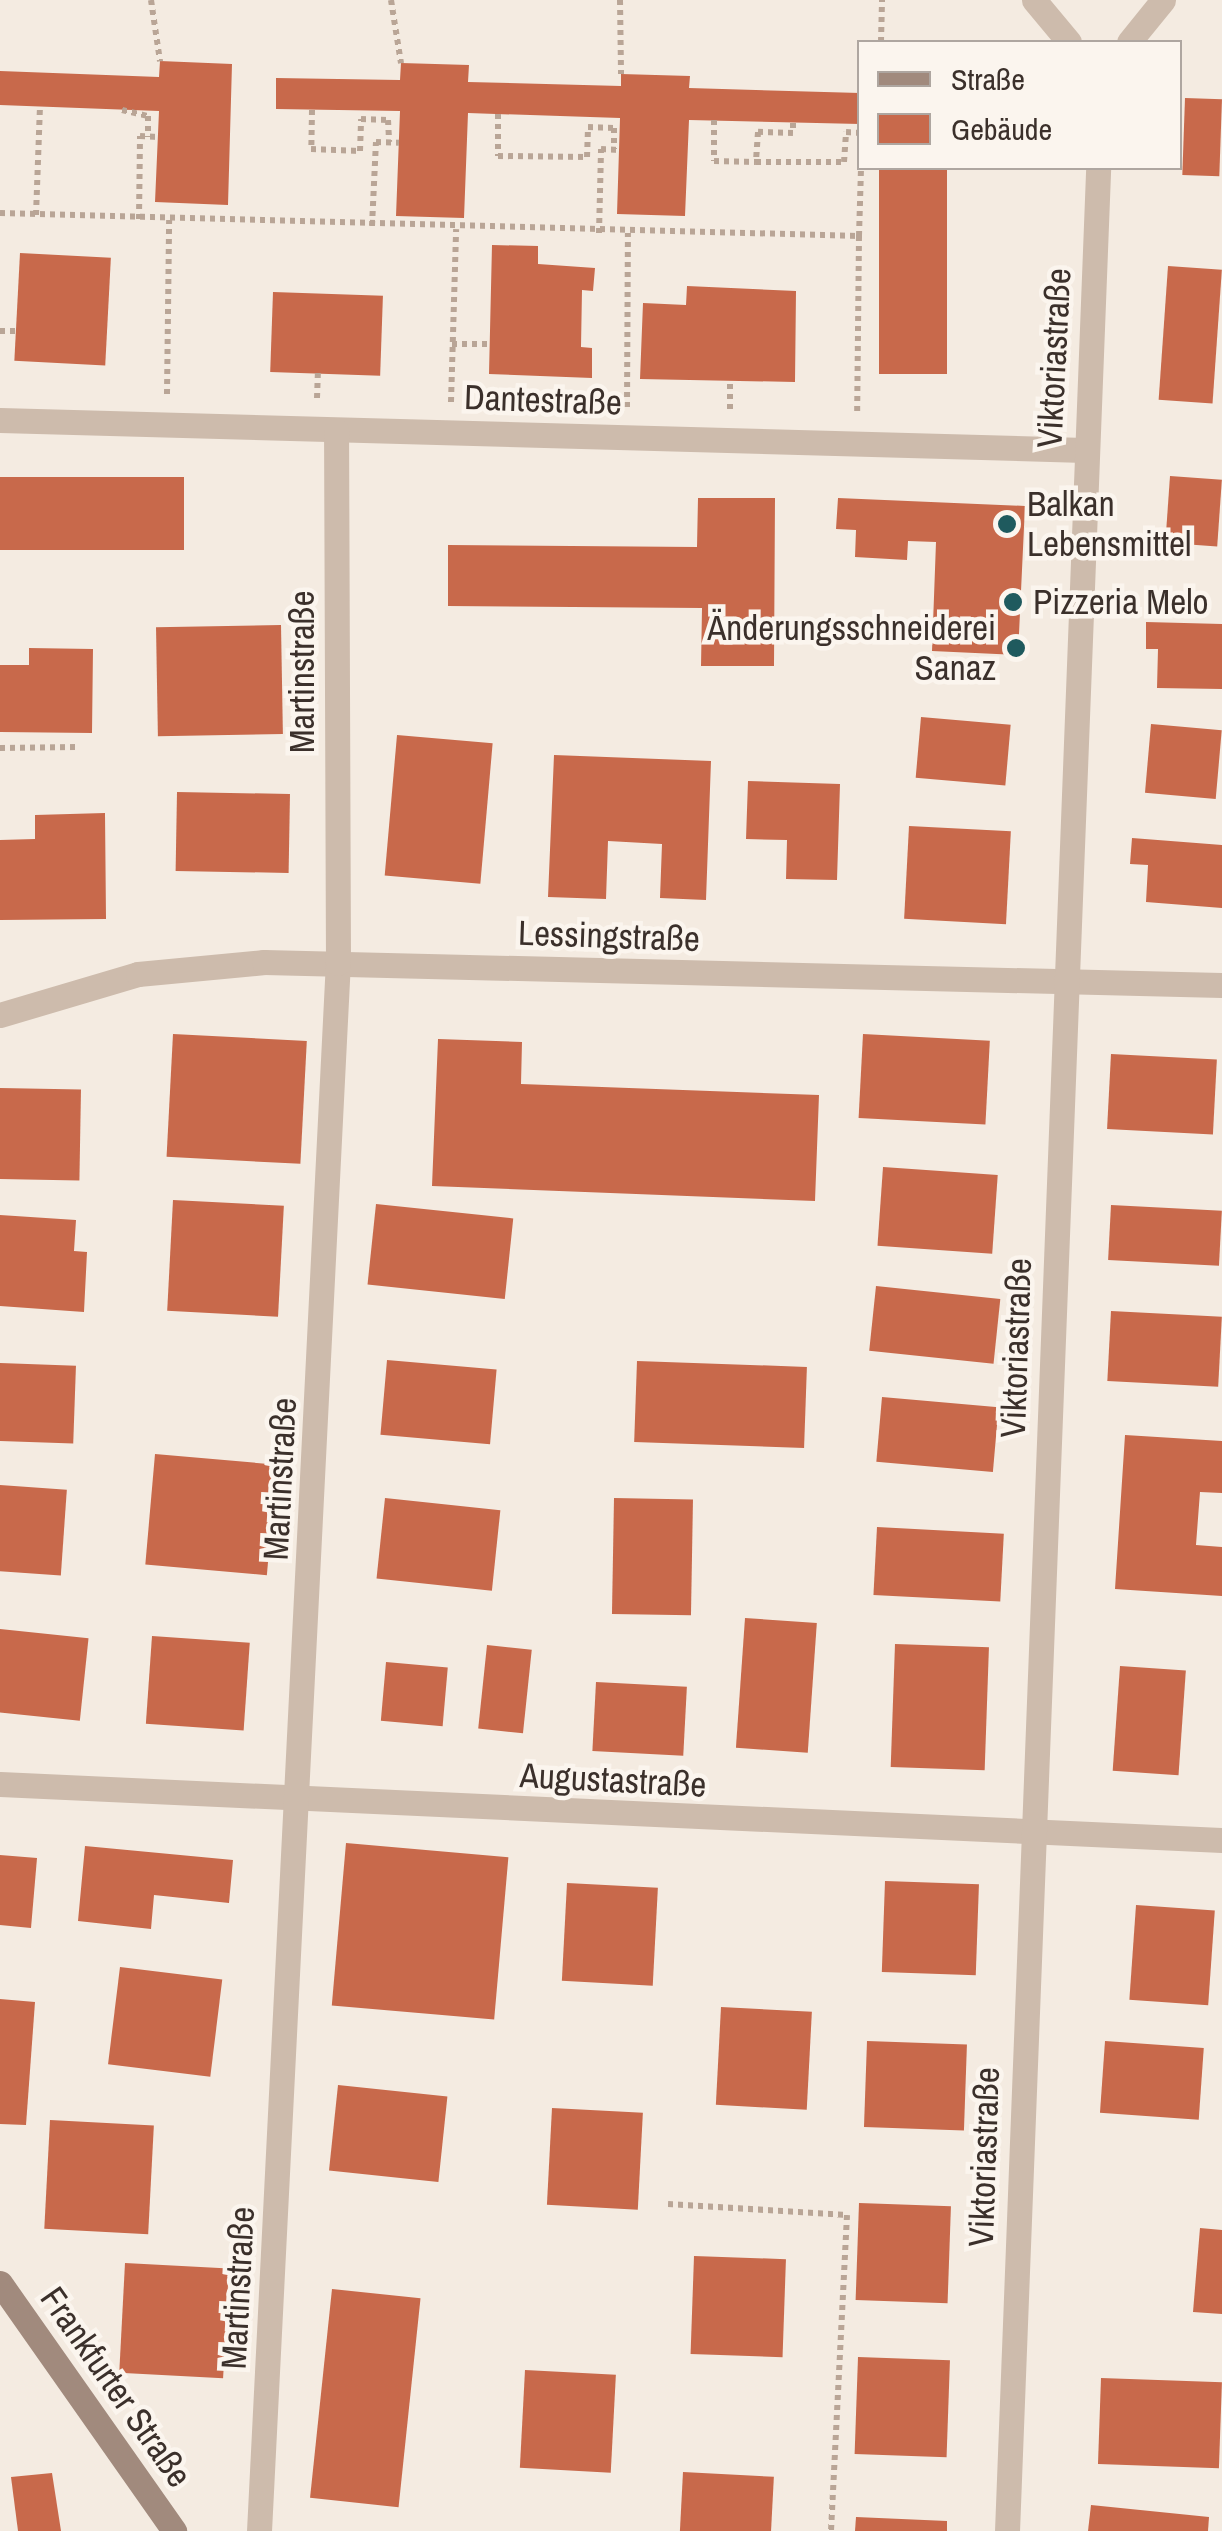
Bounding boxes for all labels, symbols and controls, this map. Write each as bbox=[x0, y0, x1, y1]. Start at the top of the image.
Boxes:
legend bbox=[857, 40, 1182, 170]
text: Straße bbox=[951, 59, 1025, 99]
text: Gebäude bbox=[951, 109, 1052, 149]
street label: Viktoriastraße bbox=[1028, 267, 1080, 449]
street label: Dantestraße bbox=[463, 376, 623, 424]
place label: Balkan Lebensmittel bbox=[1027, 483, 1191, 565]
marker: Balkan Lebensmittel bbox=[996, 513, 1018, 535]
place label: Pizzeria Melo bbox=[1033, 581, 1208, 623]
street label: Martinstraße bbox=[281, 591, 323, 753]
marker: Pizzeria Melo bbox=[1002, 591, 1024, 613]
place label: Änderungsschneiderei Sanaz bbox=[707, 607, 996, 689]
marker: Änderungsschneiderei Sanaz bbox=[1005, 637, 1027, 659]
street label: Lessingstraße bbox=[517, 912, 701, 960]
street label: Viktoriastraße bbox=[992, 1257, 1040, 1439]
street label: Martinstraße bbox=[255, 1397, 305, 1561]
street label: Augustastraße bbox=[519, 1754, 707, 1806]
street label: Viktoriastraße bbox=[960, 2066, 1008, 2248]
street label: Martinstraße bbox=[213, 2206, 263, 2370]
street label: Frankfurter Straße bbox=[32, 2279, 200, 2495]

